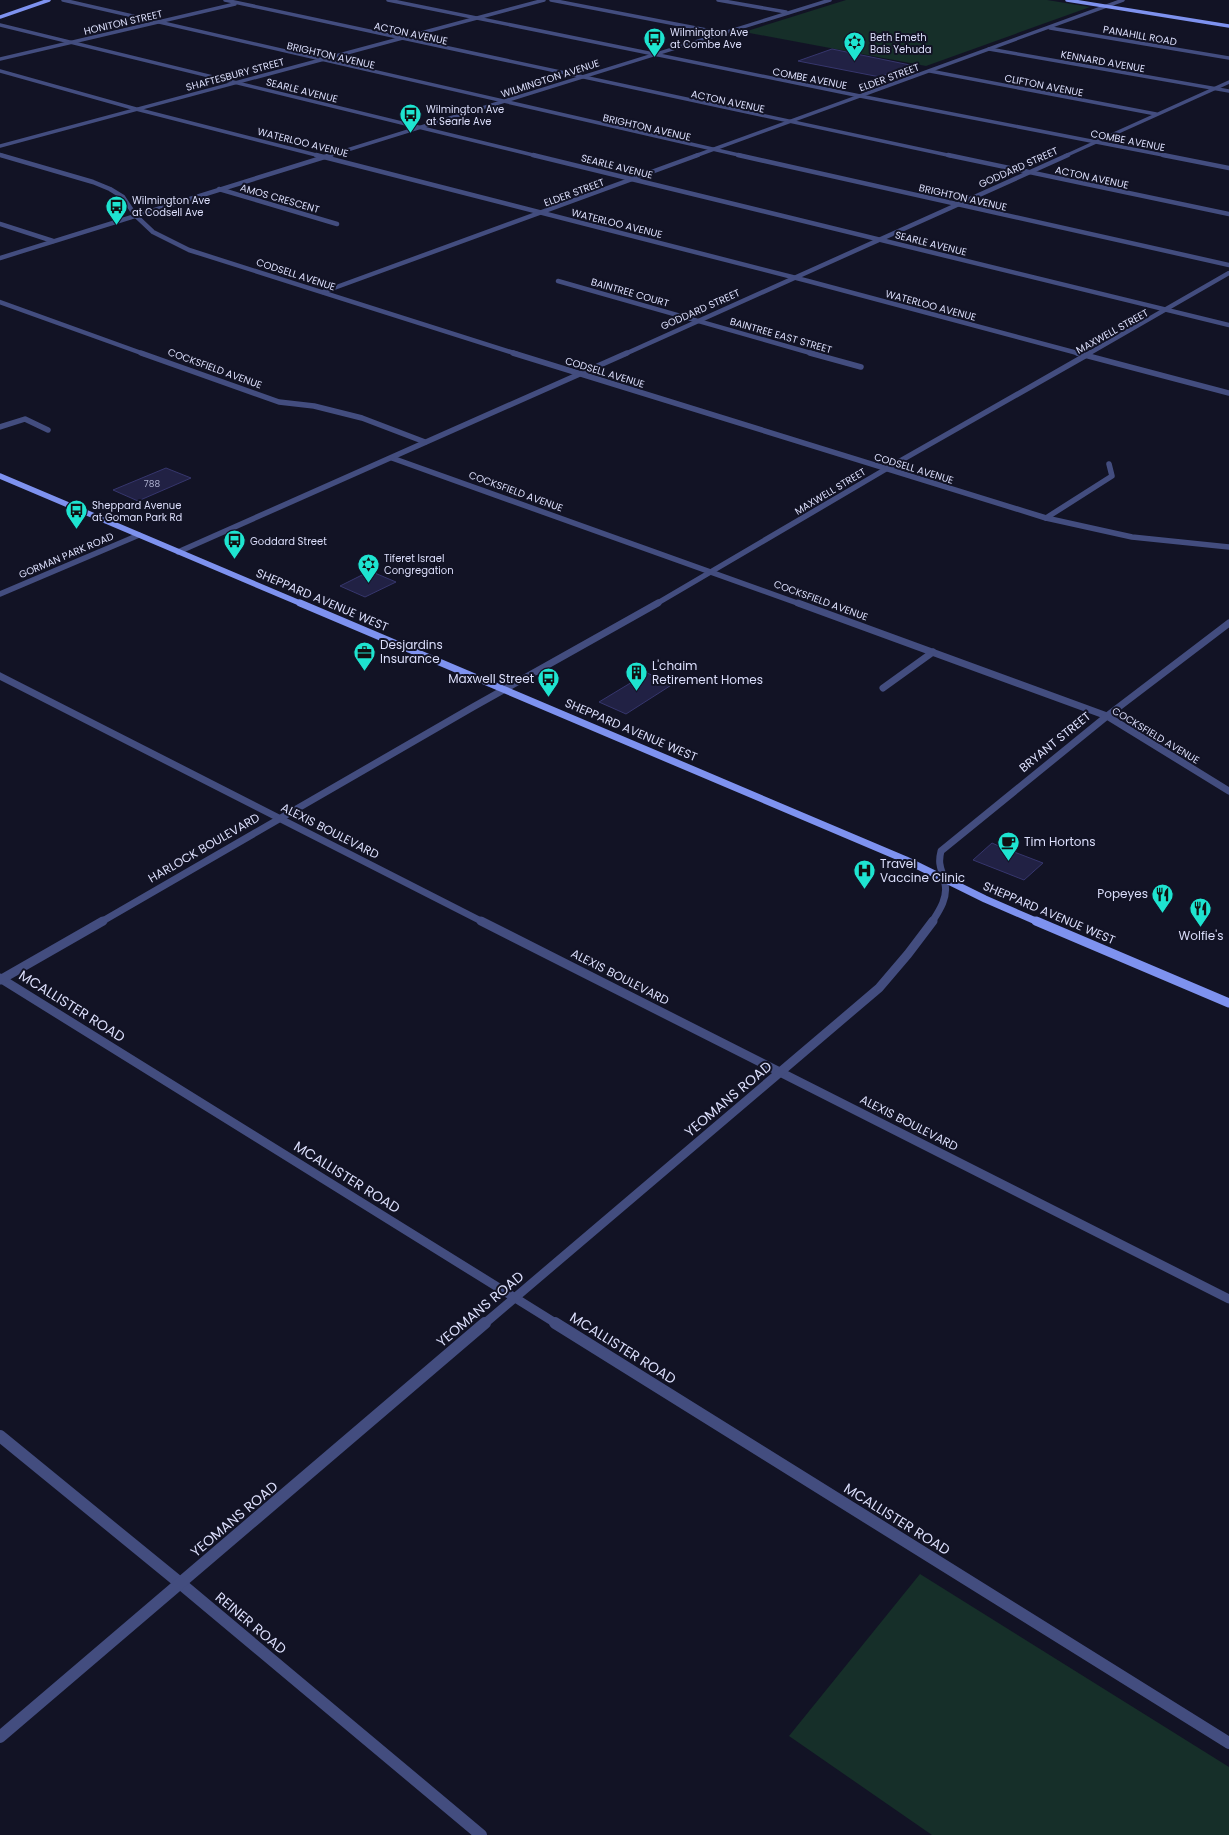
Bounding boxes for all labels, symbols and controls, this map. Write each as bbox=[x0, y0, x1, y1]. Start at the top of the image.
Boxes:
street label: HONITON STREET bbox=[82, 6, 164, 39]
street label: ACTON AVENUE bbox=[373, 18, 449, 49]
street label: PANAHILL ROAD bbox=[1102, 22, 1178, 49]
bus stop icon: Wilmington Ave at Combe Ave bbox=[642, 25, 668, 58]
place label: Wilmington Ave at Combe Ave bbox=[670, 25, 748, 52]
synagogue icon: Beth Emeth Bais Yehuda bbox=[841, 30, 867, 63]
place label: Beth Emeth Bais Yehuda bbox=[870, 30, 932, 57]
street label: BRIGHTON AVENUE bbox=[285, 38, 376, 73]
street label: KENNARD AVENUE bbox=[1060, 47, 1146, 76]
street label: SHAFTESBURY STREET bbox=[184, 54, 287, 95]
street label: WILMINGTON AVENUE bbox=[499, 55, 601, 102]
street label: ELDER STREET bbox=[857, 59, 922, 95]
street label: COMBE AVENUE bbox=[771, 64, 848, 93]
street label: CLIFTON AVENUE bbox=[1003, 70, 1085, 100]
street label: SEARLE AVENUE bbox=[264, 74, 339, 107]
street label: ACTON AVENUE bbox=[690, 86, 766, 117]
bus stop icon: Wilmington Ave at Searle Ave bbox=[398, 102, 424, 135]
place label: Wilmington Ave at Searle Ave bbox=[426, 102, 504, 129]
street label: BRIGHTON AVENUE bbox=[601, 110, 692, 145]
street label: WATERLOO AVENUE bbox=[256, 124, 350, 161]
street label: COMBE AVENUE bbox=[1089, 126, 1166, 155]
street label: GODDARD STREET bbox=[976, 143, 1061, 192]
street label: SEARLE AVENUE bbox=[579, 150, 654, 183]
street label: ACTON AVENUE bbox=[1054, 162, 1130, 193]
street label: ELDER STREET bbox=[542, 174, 607, 210]
street label: AMOS CRESCENT bbox=[238, 180, 322, 217]
street label: BRIGHTON AVENUE bbox=[917, 180, 1008, 215]
bus stop icon: Wilmington Ave at Codsell Ave bbox=[103, 193, 129, 226]
place label: Wilmington Ave at Codsell Ave bbox=[132, 193, 210, 220]
street label: WATERLOO AVENUE bbox=[570, 205, 664, 242]
street label: SEARLE AVENUE bbox=[893, 227, 968, 260]
street label: CODSELL AVENUE bbox=[254, 255, 337, 294]
street label: BAINTREE COURT bbox=[589, 274, 671, 311]
street label: GODDARD STREET bbox=[658, 285, 743, 334]
street label: WATERLOO AVENUE bbox=[884, 286, 978, 325]
street label: MAXWELL STREET bbox=[1073, 305, 1152, 358]
street label: BAINTREE EAST STREET bbox=[728, 314, 834, 357]
street label: COCKSFIELD AVENUE bbox=[166, 344, 264, 393]
street label: CODSELL AVENUE bbox=[563, 353, 646, 392]
street label: CODSELL AVENUE bbox=[872, 449, 955, 488]
street label: MAXWELL STREET bbox=[792, 464, 869, 519]
street label: COCKSFIELD AVENUE bbox=[467, 467, 565, 516]
house number: 788 bbox=[144, 478, 160, 490]
bus stop icon: Sheppard Avenue at Goman Park Rd bbox=[63, 498, 89, 531]
place label: Sheppard Avenue at Goman Park Rd bbox=[92, 498, 182, 525]
bus stop icon: Goddard Street bbox=[221, 528, 247, 561]
street label: GORMAN PARK ROAD bbox=[16, 529, 116, 582]
place label: Goddard Street bbox=[250, 534, 327, 549]
synagogue icon: Tiferet Israel Congregation bbox=[355, 551, 381, 584]
place label: Tiferet Israel Congregation bbox=[384, 551, 454, 578]
street label: SHEPPARD AVENUE WEST bbox=[253, 564, 391, 635]
street label: COCKSFIELD AVENUE bbox=[772, 576, 870, 625]
place label: Desjardins Insurance bbox=[380, 636, 443, 667]
office icon: Desjardins Insurance bbox=[352, 639, 378, 672]
place label: L'chaim Retirement Homes bbox=[652, 657, 763, 688]
building icon: L'chaim Retirement Homes bbox=[623, 660, 649, 693]
bus stop icon: Maxwell Street bbox=[536, 666, 562, 699]
place label: Maxwell Street bbox=[448, 670, 534, 687]
street label: SHEPPARD AVENUE WEST bbox=[562, 694, 700, 765]
street label: COCKSFIELD AVENUE bbox=[1109, 703, 1202, 767]
street label: BRYANT STREET bbox=[1015, 707, 1094, 776]
street label: ALEXIS BOULEVARD bbox=[278, 798, 382, 863]
street label: HARLOCK BOULEVARD bbox=[145, 809, 263, 886]
cafe icon: Tim Hortons bbox=[995, 829, 1021, 862]
place label: Tim Hortons bbox=[1024, 833, 1095, 850]
place label: Travel Vaccine Clinic bbox=[880, 855, 965, 886]
hospital icon: Travel Vaccine Clinic bbox=[852, 858, 878, 891]
street label: SHEPPARD AVENUE WEST bbox=[980, 877, 1118, 948]
restaurant icon: Popeyes bbox=[1150, 881, 1176, 914]
place label: Popeyes bbox=[1097, 885, 1148, 902]
restaurant icon: Wolfie's bbox=[1188, 896, 1214, 929]
place label: Wolfie's bbox=[1179, 927, 1223, 944]
street label: ALEXIS BOULEVARD bbox=[568, 944, 672, 1009]
street label: MCALLISTER ROAD bbox=[15, 965, 129, 1047]
street label: YEOMANS ROAD bbox=[680, 1056, 776, 1142]
street label: ALEXIS BOULEVARD bbox=[857, 1090, 961, 1155]
street label: MCALLISTER ROAD bbox=[290, 1136, 404, 1218]
street label: YEOMANS ROAD bbox=[432, 1266, 528, 1352]
street label: MCALLISTER ROAD bbox=[566, 1307, 680, 1389]
street label: YEOMANS ROAD bbox=[186, 1476, 282, 1562]
street label: MCALLISTER ROAD bbox=[840, 1478, 954, 1560]
street label: REINER ROAD bbox=[211, 1587, 291, 1659]

